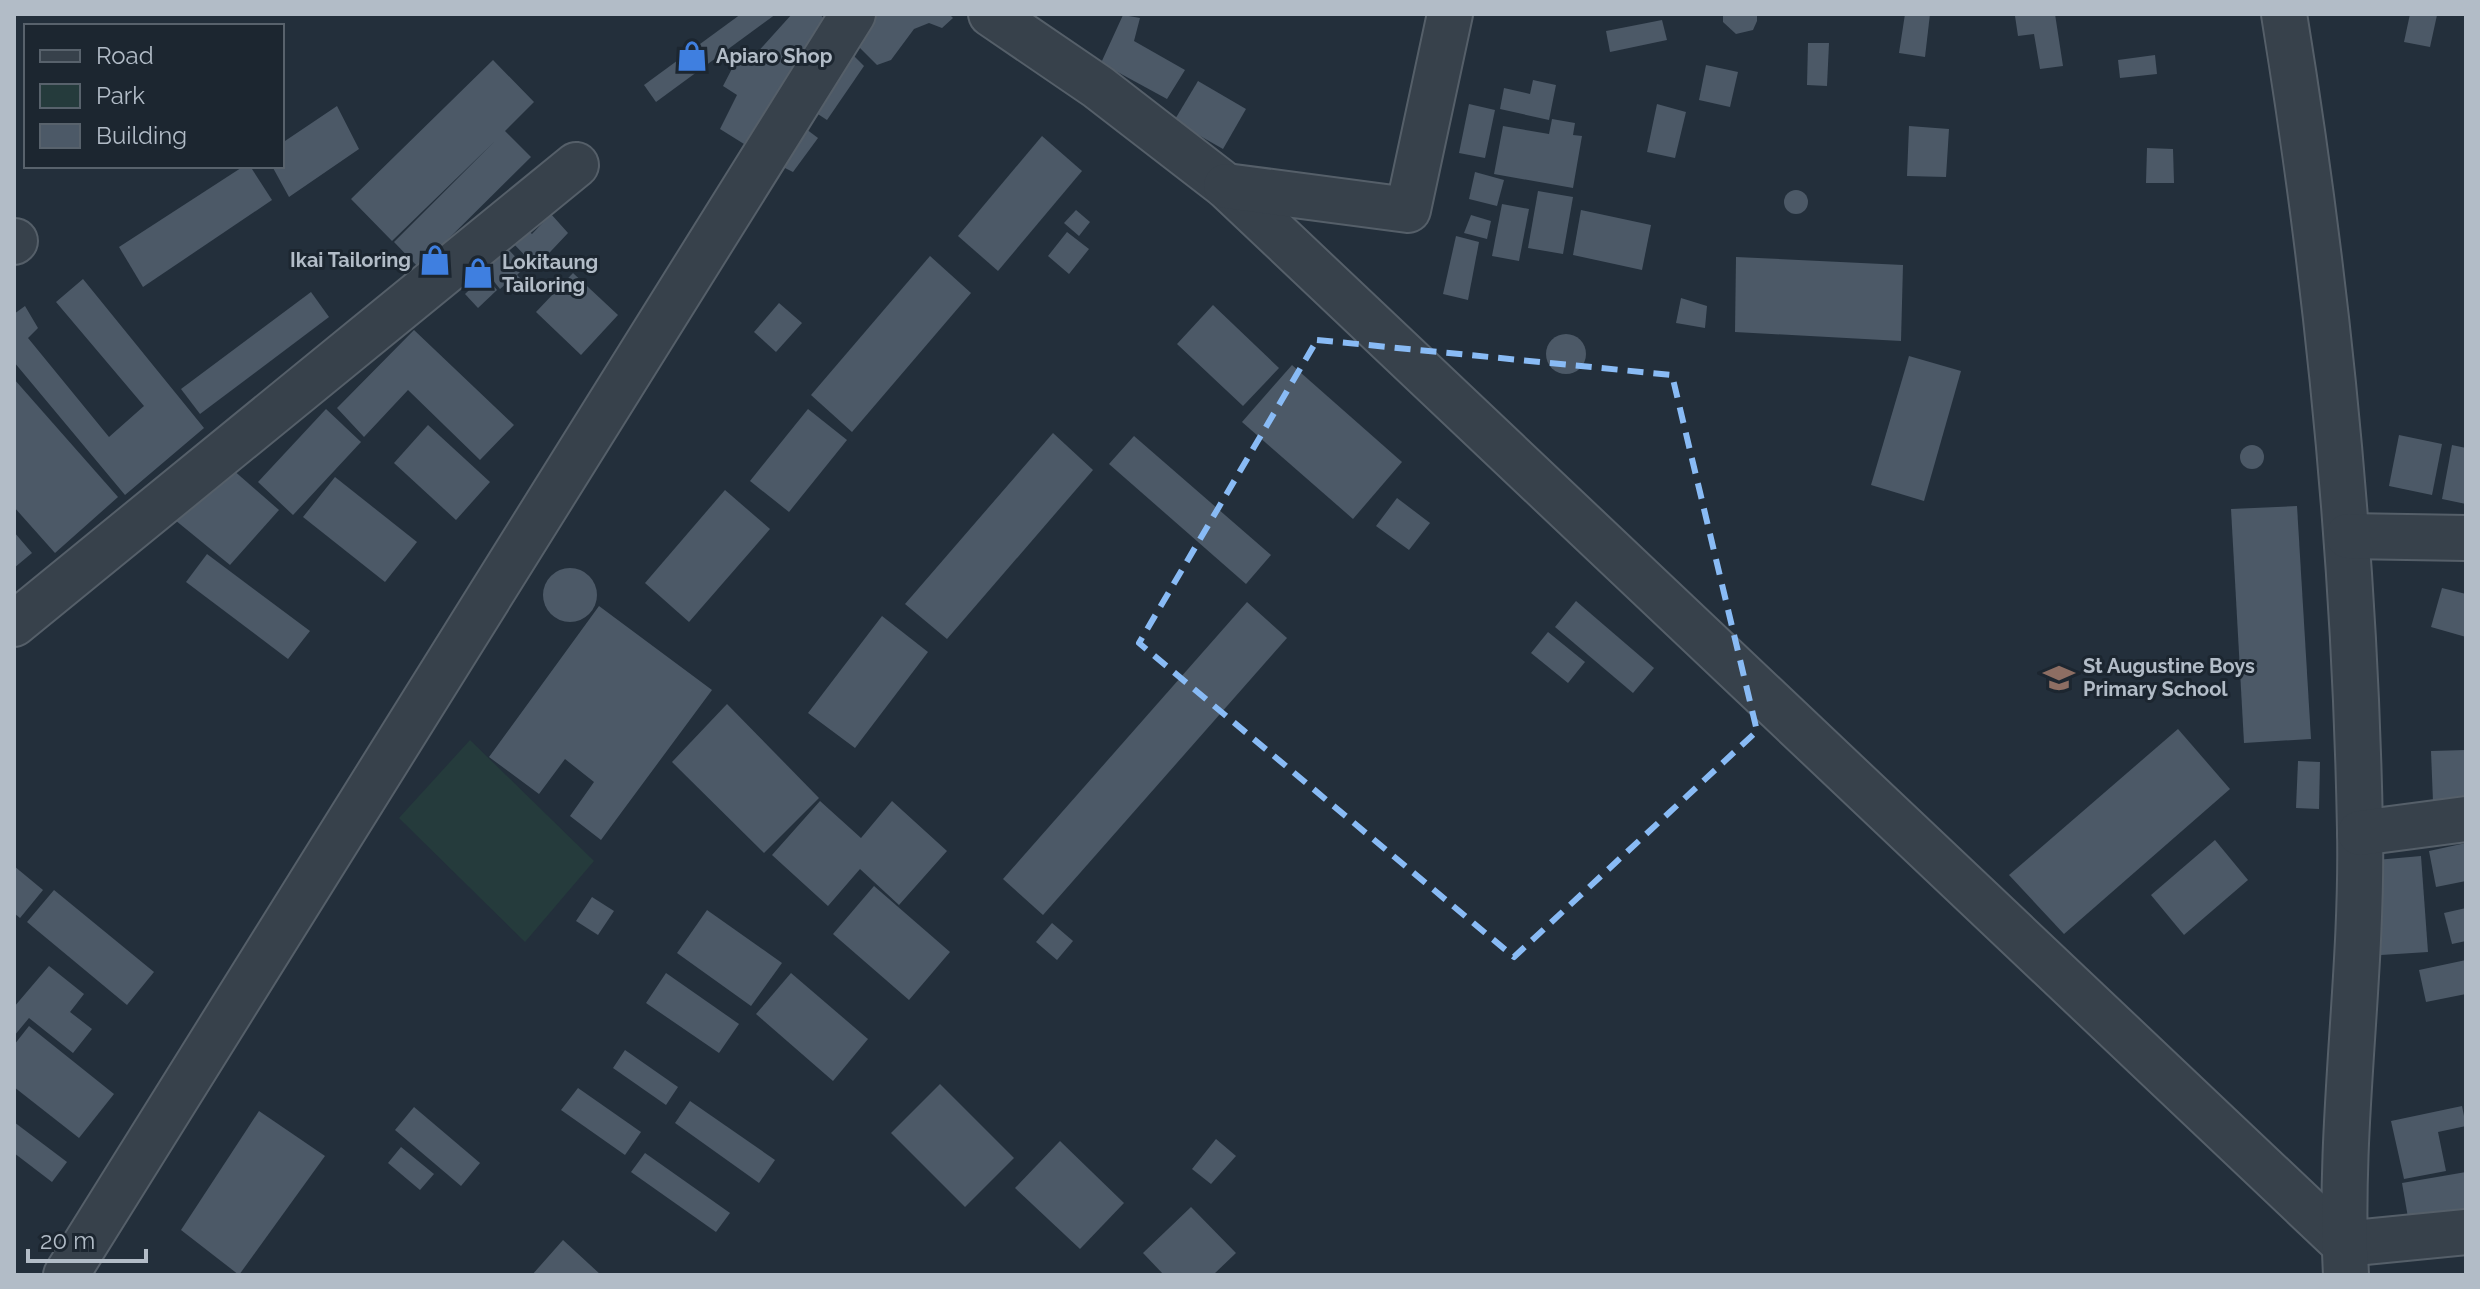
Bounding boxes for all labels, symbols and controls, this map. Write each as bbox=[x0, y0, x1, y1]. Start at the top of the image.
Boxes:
legend bbox=[24, 24, 284, 168]
shop icon: Apiaro Shop bbox=[675, 39, 709, 73]
text: Road bbox=[96, 41, 154, 70]
place label: Apiaro Shop bbox=[716, 44, 833, 68]
text: Park bbox=[96, 81, 145, 110]
text: Building bbox=[96, 121, 187, 150]
shop icon: Ikai Tailoring bbox=[418, 243, 452, 277]
place label: Ikai Tailoring bbox=[290, 248, 411, 272]
place label: Lokitaung Tailoring bbox=[502, 250, 598, 297]
shop icon: Lokitaung Tailoring bbox=[461, 256, 495, 290]
place label: St Augustine Boys Primary School bbox=[2083, 654, 2255, 701]
school or university icon: St Augustine Boys Primary School bbox=[2042, 661, 2076, 695]
scale bar bbox=[28, 1213, 146, 1263]
text: 20 m bbox=[40, 1226, 95, 1255]

